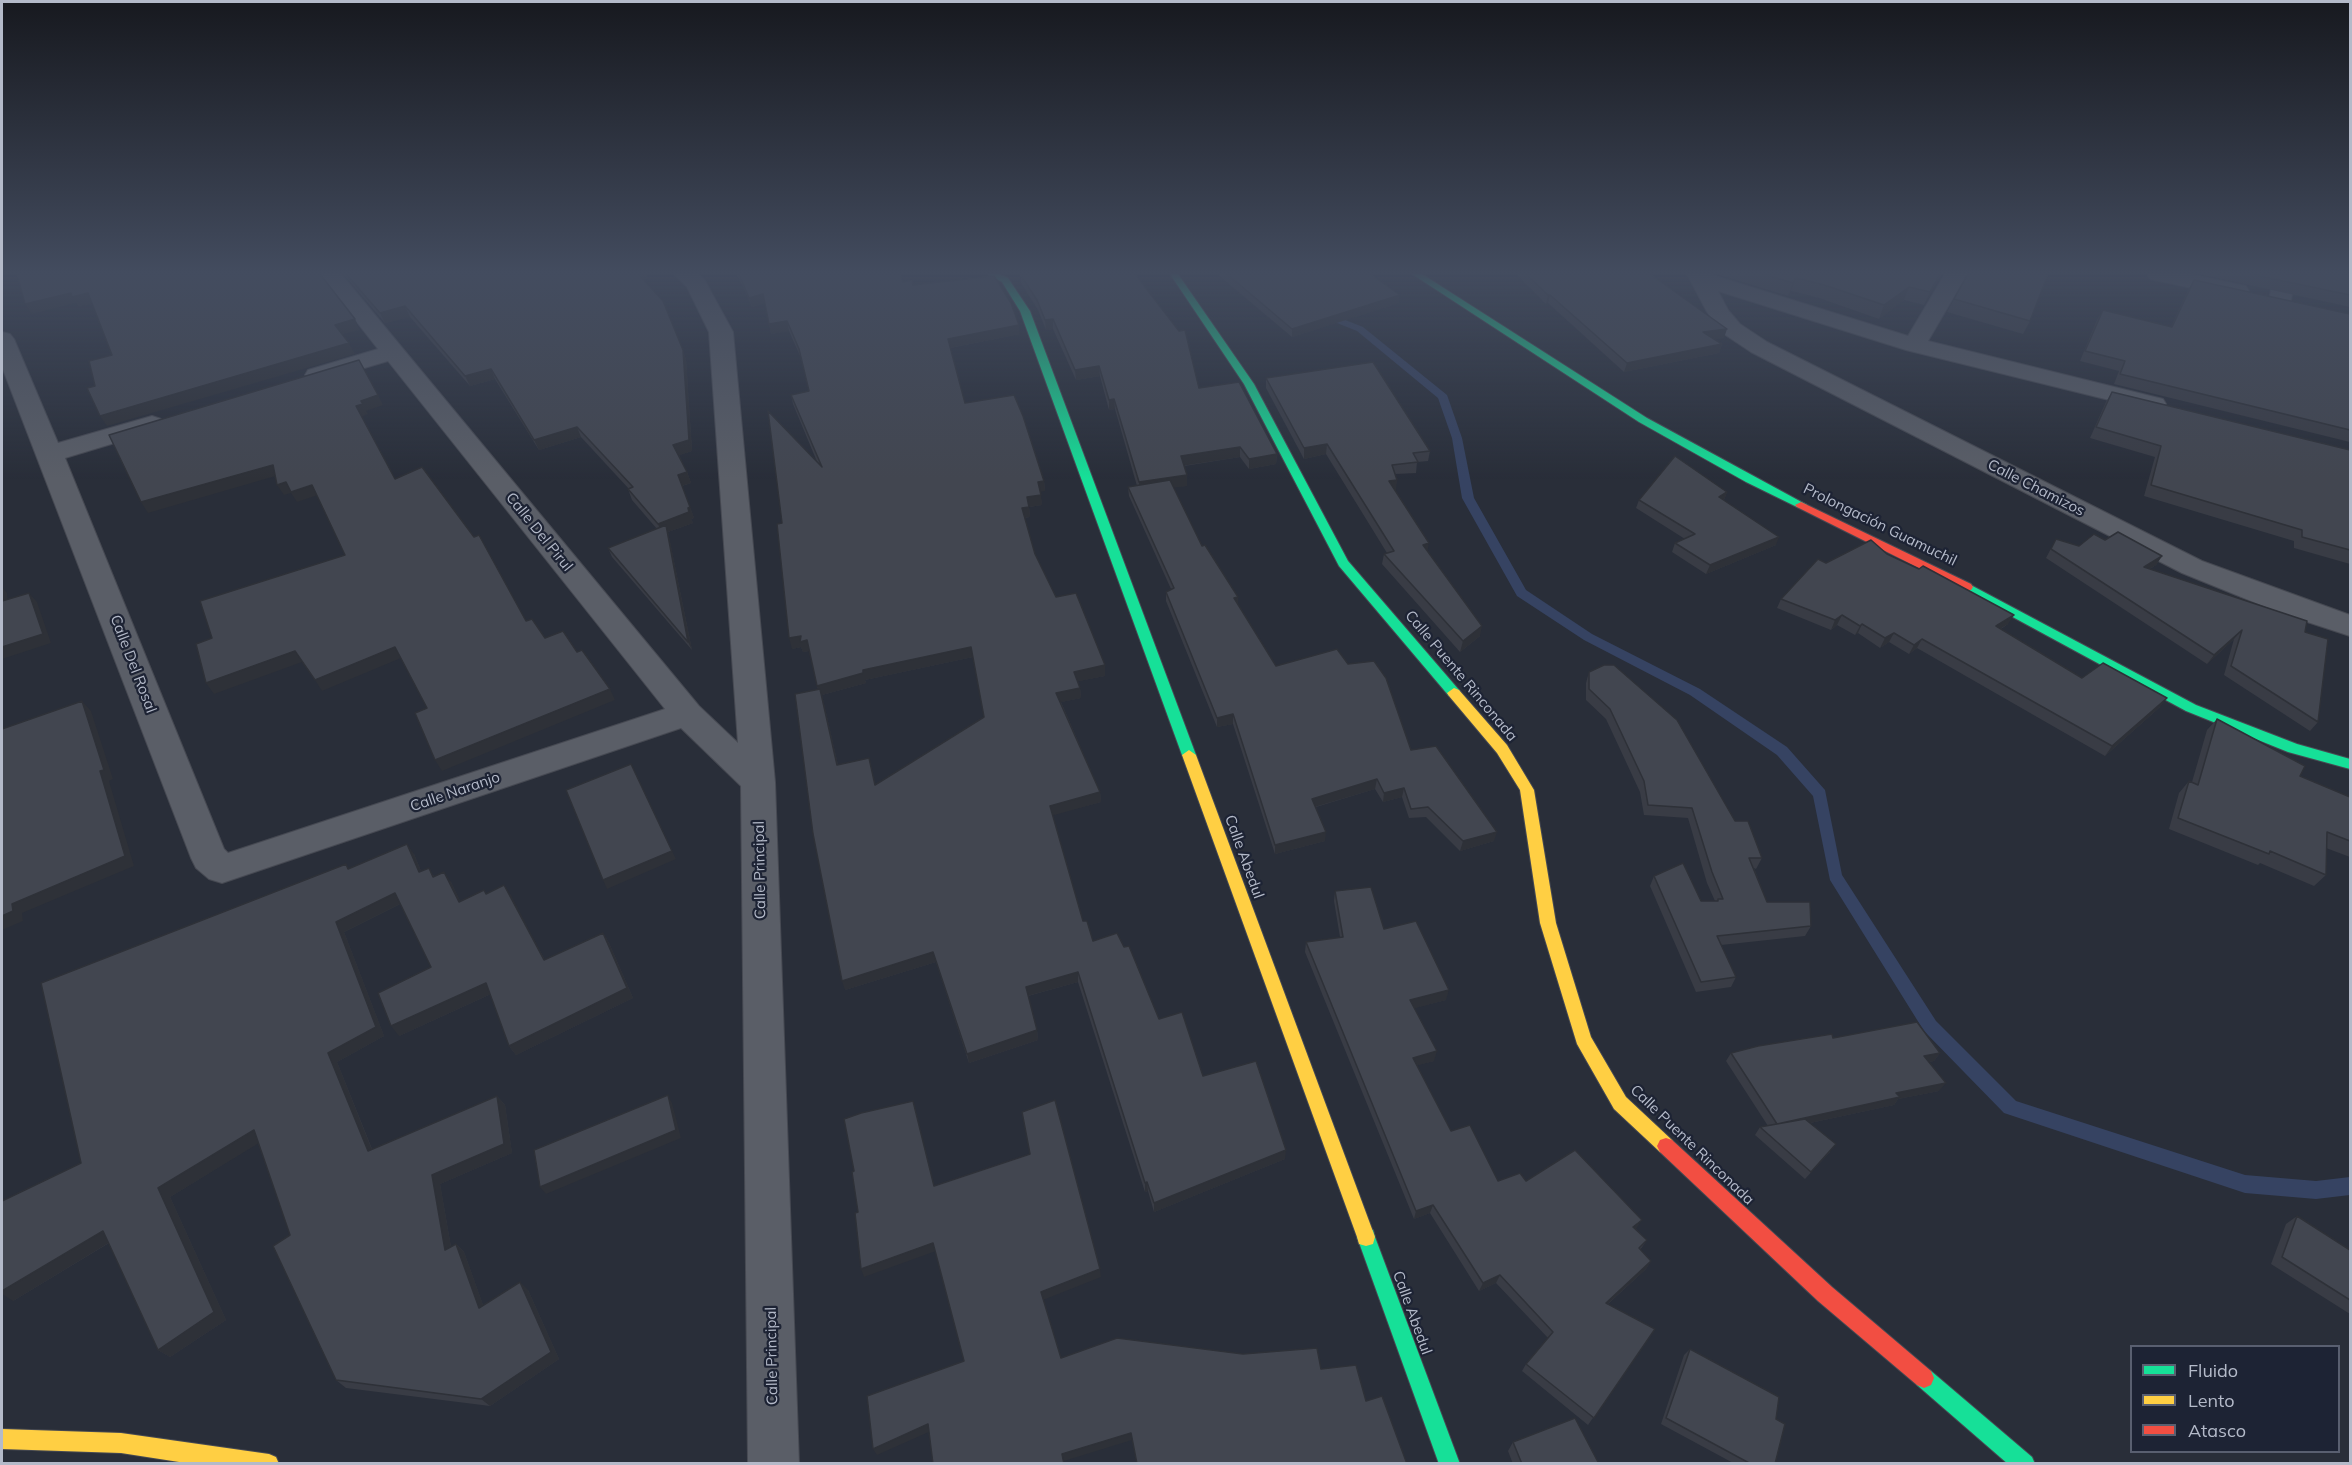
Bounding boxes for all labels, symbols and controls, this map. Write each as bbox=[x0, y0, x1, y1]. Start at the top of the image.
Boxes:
street label: Calle Chamizos bbox=[1984, 456, 2088, 520]
street label: Prolongación Guamuchil bbox=[1800, 480, 1960, 570]
street label: Calle Del Pirul bbox=[502, 489, 576, 575]
street label: Calle Puente Rinconada bbox=[1401, 607, 1521, 745]
street label: Calle Del Rosal bbox=[106, 612, 160, 716]
street label: Calle Naranjo bbox=[408, 768, 502, 816]
street label: Calle Abedul bbox=[1221, 813, 1267, 901]
street label: Calle Principal bbox=[750, 821, 770, 919]
street label: Calle Puente Rinconada bbox=[1626, 1081, 1758, 1209]
street label: Calle Abedul bbox=[1389, 1269, 1435, 1357]
street label: Calle Principal bbox=[762, 1307, 782, 1405]
legend bbox=[2130, 1345, 2340, 1453]
text: Fluido bbox=[2188, 1359, 2238, 1382]
text: Lento bbox=[2188, 1389, 2235, 1412]
text: Atasco bbox=[2188, 1419, 2246, 1442]

